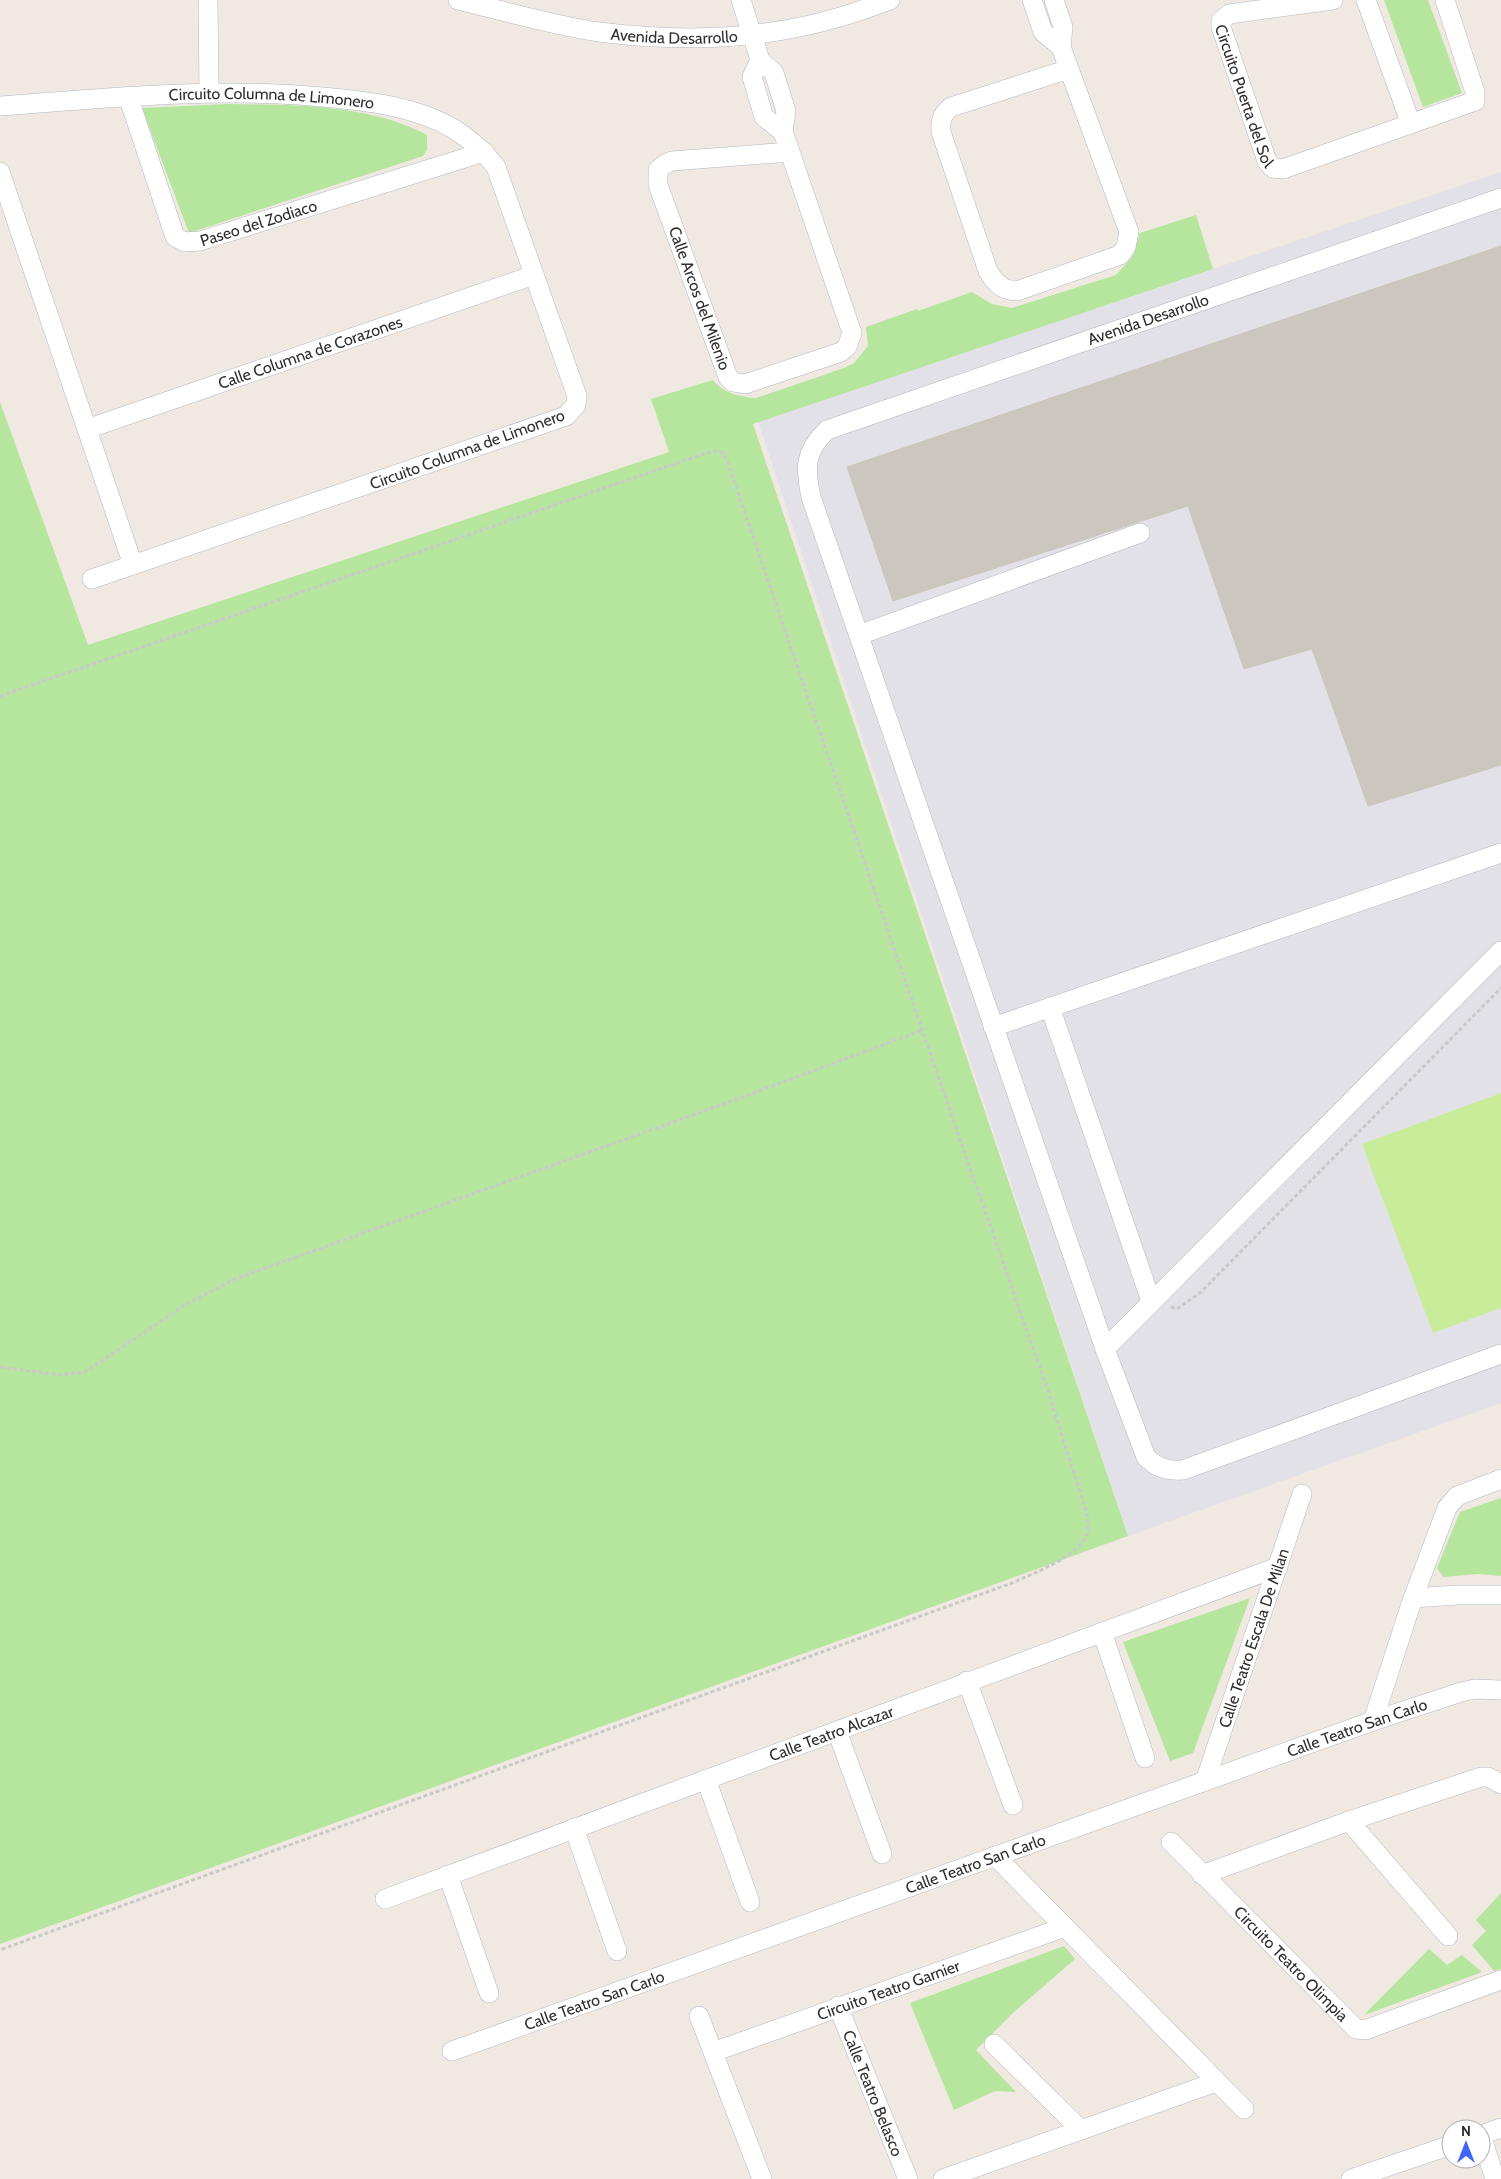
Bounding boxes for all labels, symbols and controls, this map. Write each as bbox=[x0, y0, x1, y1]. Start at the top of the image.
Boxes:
street label: Circuito Puerta del Sol bbox=[1211, 22, 1277, 172]
street label: Avenida Desarrollo bbox=[610, 24, 738, 48]
street label: Circuito Columna de Limonero bbox=[168, 84, 376, 113]
street label: Paseo del Zodiaco bbox=[198, 196, 319, 250]
street label: Calle Arcos del Milenio bbox=[665, 224, 734, 373]
street label: Avenida Desarrollo bbox=[1085, 290, 1211, 349]
street label: Calle Columna de Corazones bbox=[216, 312, 405, 393]
street label: Circuito Columna de Limonero bbox=[367, 405, 567, 494]
street label: Calle Teatro Escala De Milan bbox=[1215, 1546, 1293, 1730]
street label: Calle Teatro San Carlo bbox=[1284, 1695, 1430, 1761]
street label: Calle Teatro Alcazar bbox=[767, 1701, 897, 1765]
street label: Calle Teatro San Carlo bbox=[903, 1830, 1048, 1898]
street label: Circuito Teatro Olimpia bbox=[1230, 1902, 1352, 2026]
street label: Circuito Teatro Garnier bbox=[814, 1956, 963, 2024]
street label: Calle Teatro San Carlo bbox=[522, 1967, 667, 2034]
street label: Calle Teatro Belasco bbox=[839, 2027, 907, 2159]
north arrow bbox=[1441, 2119, 1491, 2169]
text: N bbox=[1461, 2122, 1471, 2140]

